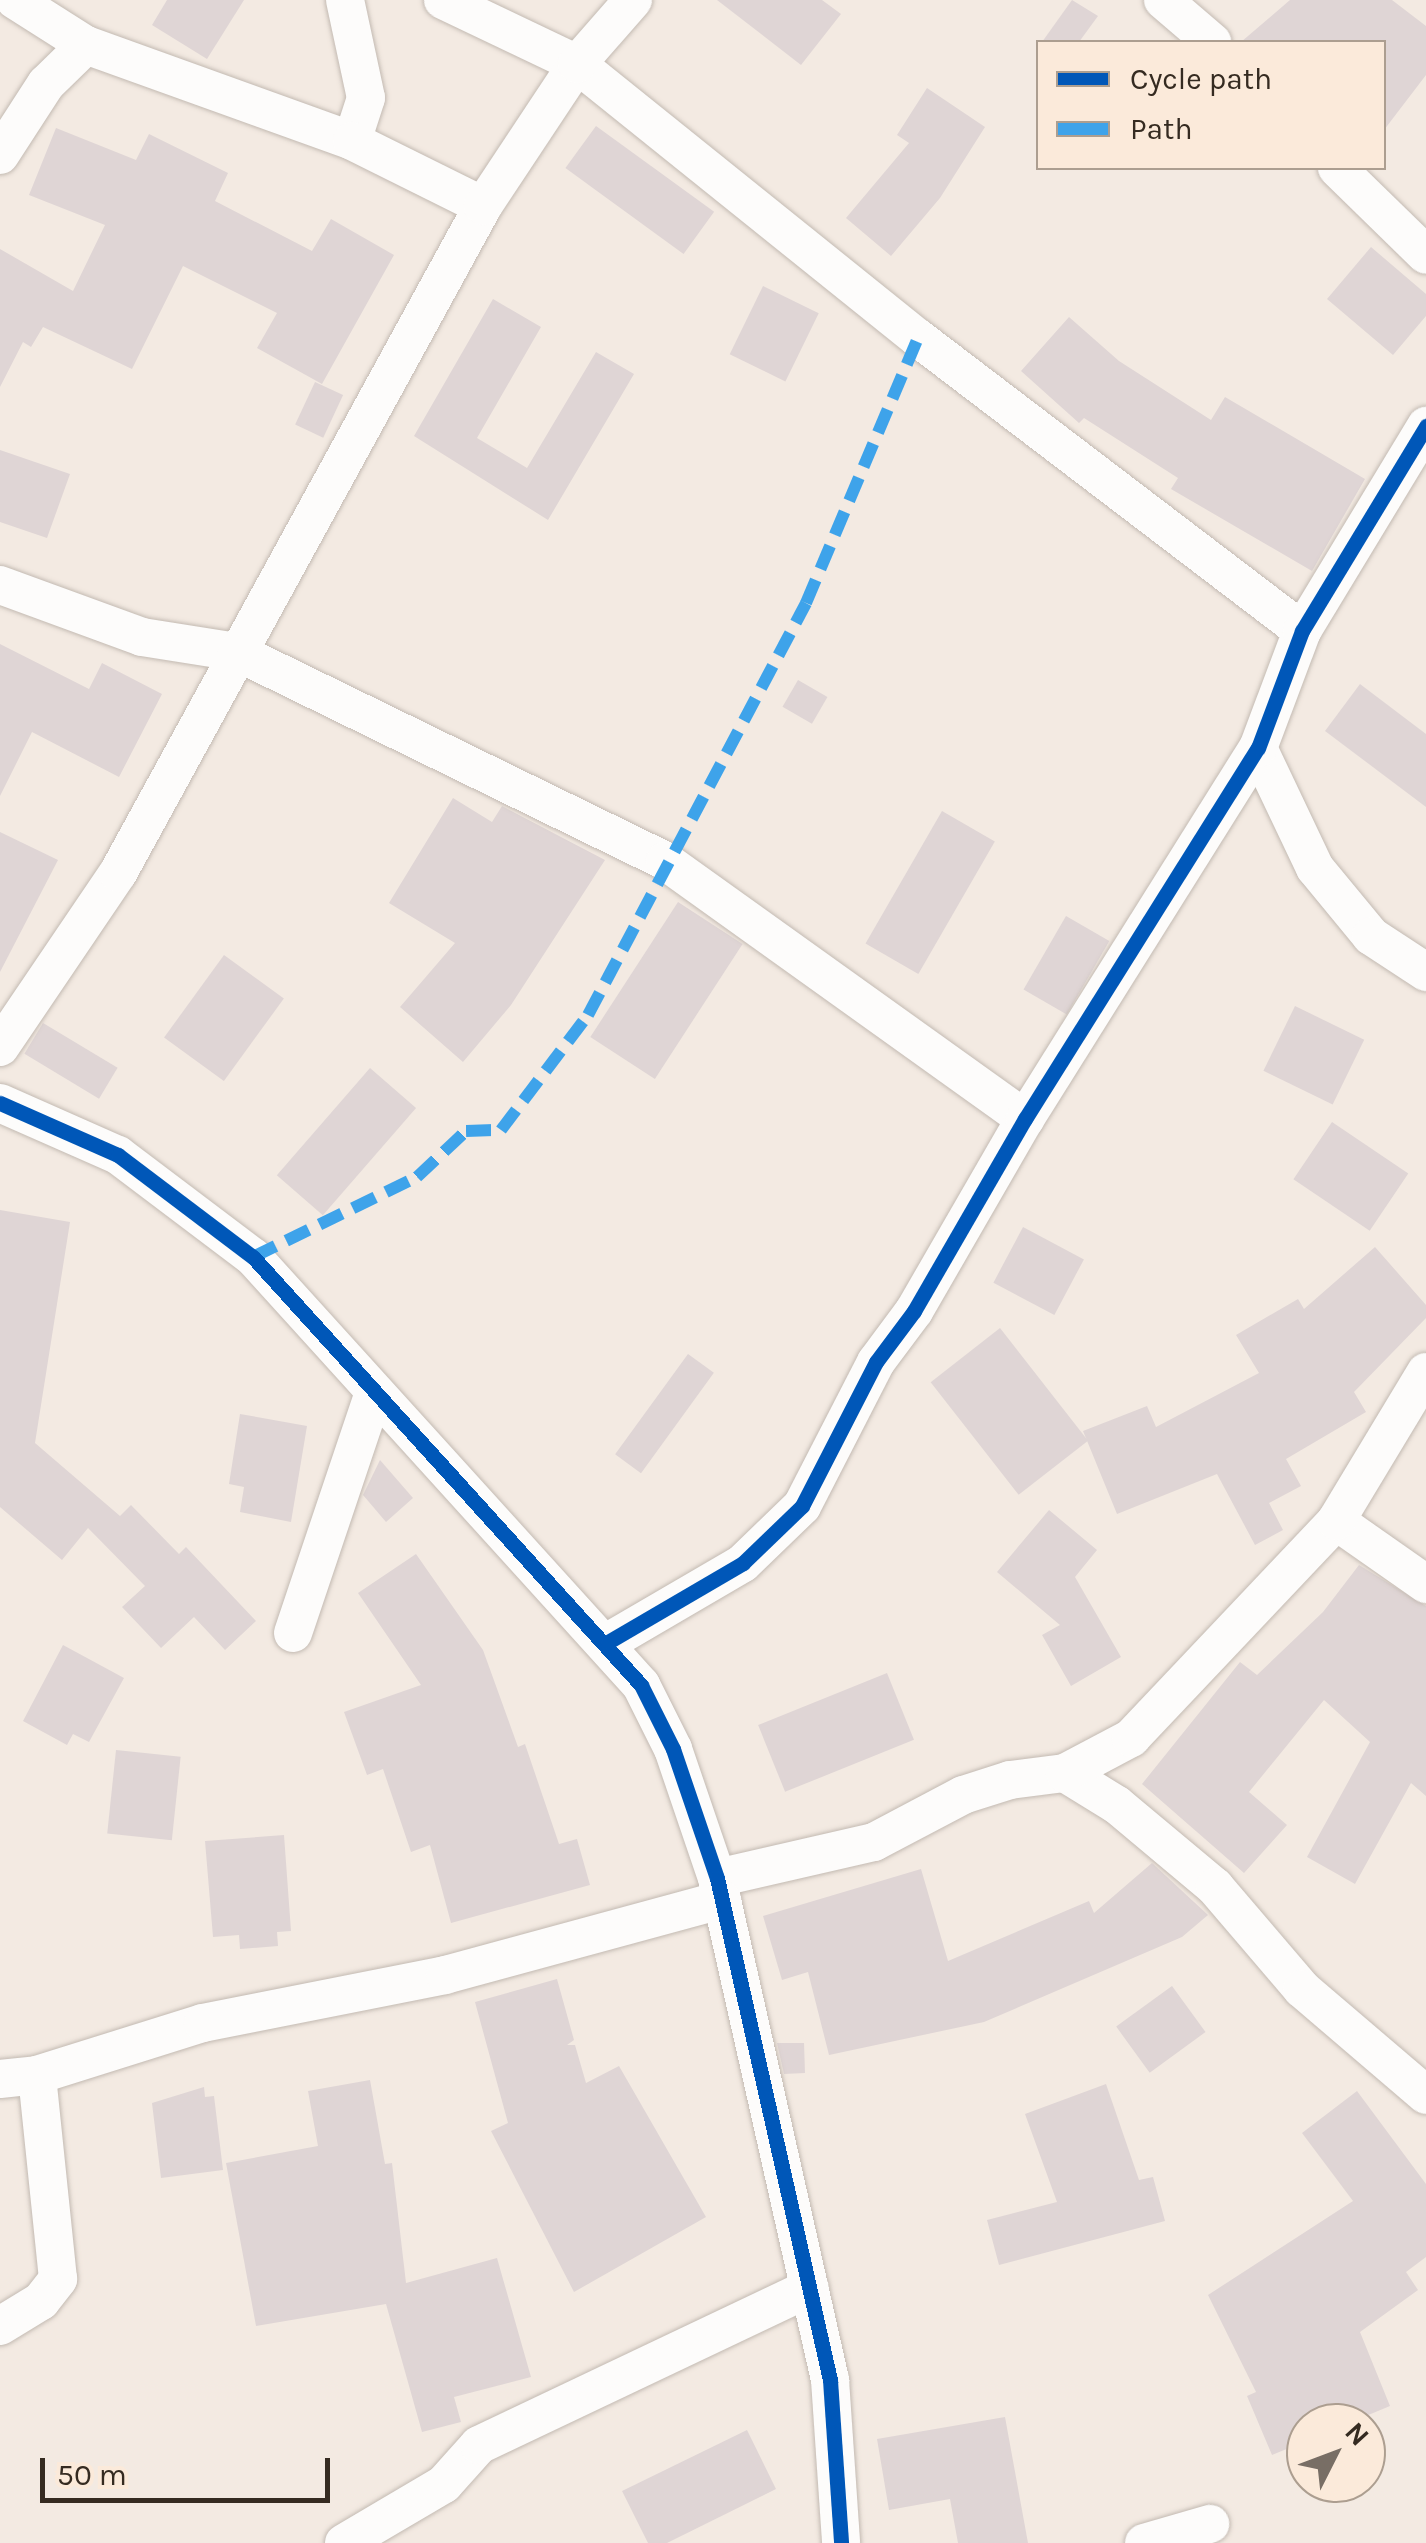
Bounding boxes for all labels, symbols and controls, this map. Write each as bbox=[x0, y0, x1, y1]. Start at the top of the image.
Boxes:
legend bbox=[1036, 40, 1386, 170]
text: Cycle path bbox=[1130, 61, 1272, 97]
text: Path bbox=[1130, 111, 1193, 147]
north arrow bbox=[1286, 2403, 1386, 2503]
text: N bbox=[1338, 2415, 1376, 2452]
scale bar bbox=[45, 2438, 335, 2500]
text: 50 m bbox=[57, 2457, 127, 2493]

